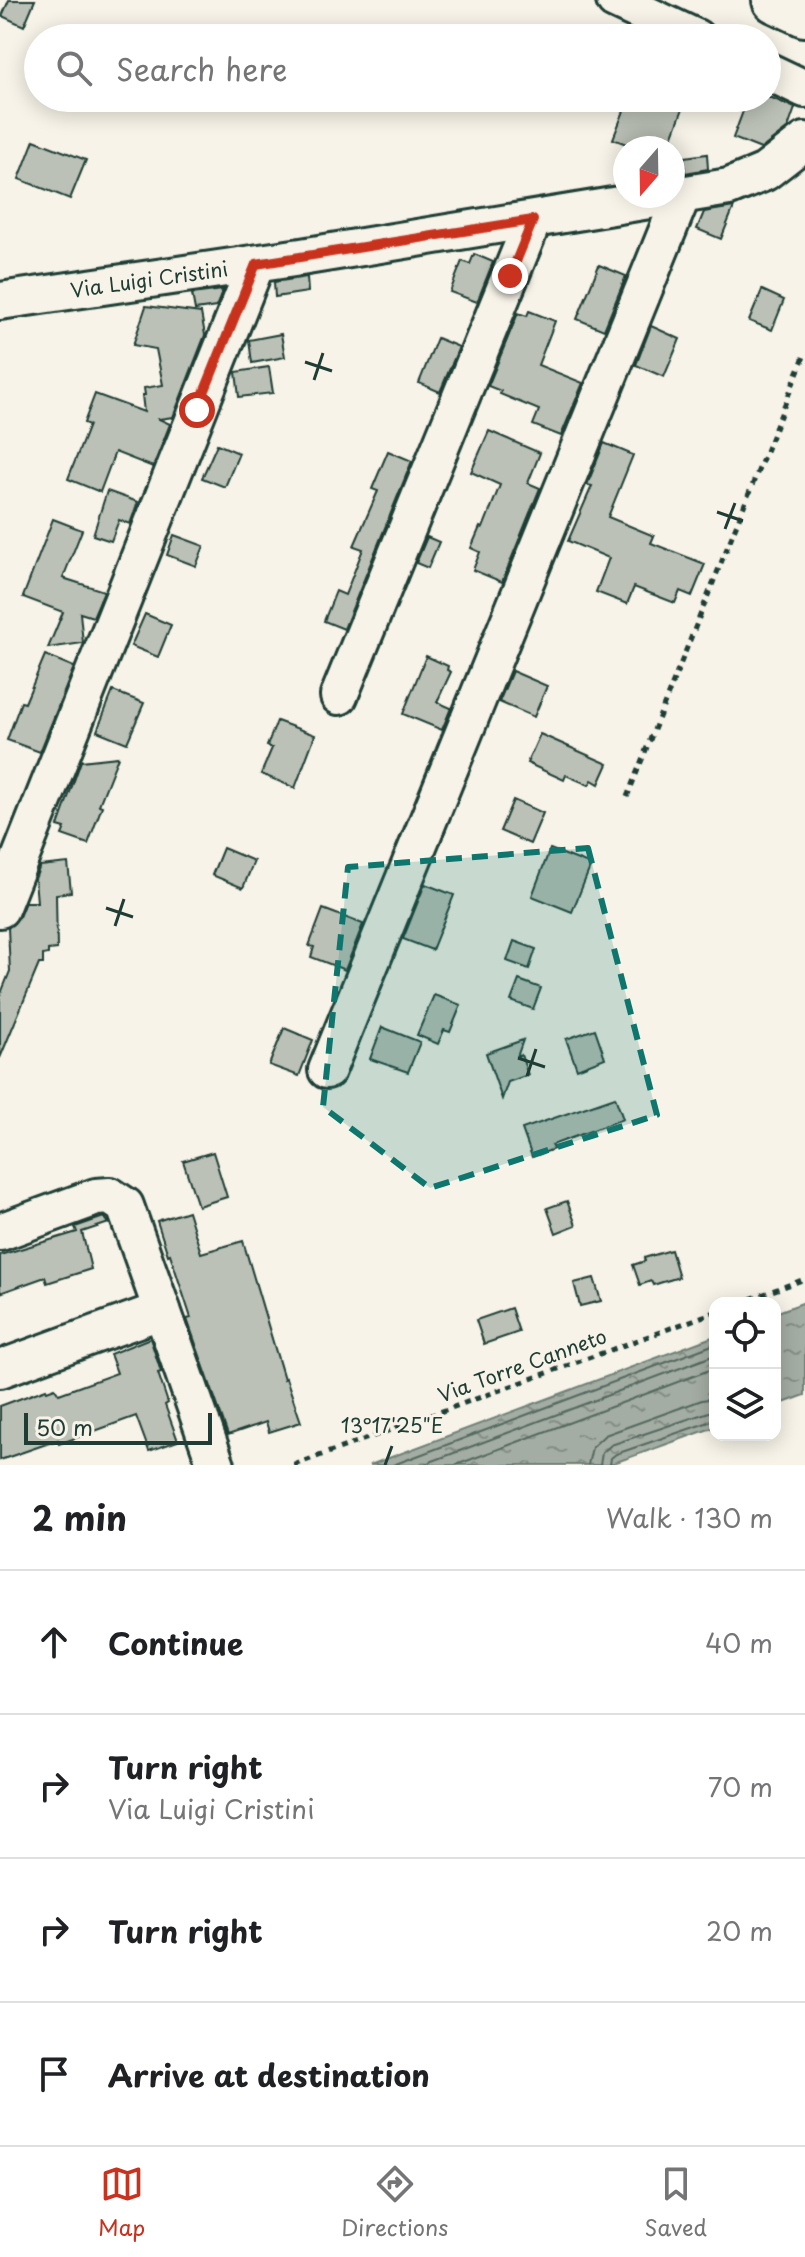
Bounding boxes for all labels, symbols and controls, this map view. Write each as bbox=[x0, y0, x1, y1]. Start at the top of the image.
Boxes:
search box bbox=[24, 24, 781, 112]
icon: search bbox=[52, 46, 96, 90]
text: Search here bbox=[116, 46, 288, 91]
north arrow bbox=[613, 136, 685, 208]
street label: Via Luigi Cristini bbox=[68, 253, 230, 305]
route end bbox=[492, 258, 528, 294]
route start bbox=[179, 392, 215, 428]
map controls bbox=[709, 1297, 781, 1441]
button: locate bbox=[709, 1297, 781, 1369]
street label: Via Torre Canneto bbox=[433, 1321, 611, 1409]
button: layers bbox=[709, 1369, 781, 1441]
scale bar bbox=[24, 1409, 212, 1445]
text: 50 m bbox=[36, 1410, 93, 1443]
text: 13°17'25"E bbox=[341, 1410, 443, 1440]
text: 2 min bbox=[32, 1491, 127, 1543]
text: Walk · 130 m bbox=[606, 1498, 773, 1537]
icon: ahead bbox=[32, 1620, 76, 1664]
text: Continue bbox=[108, 1620, 243, 1665]
text: 40 m bbox=[705, 1623, 773, 1662]
text: Turn right bbox=[108, 1744, 263, 1789]
icon: right bbox=[32, 1764, 76, 1808]
text: 70 m bbox=[708, 1767, 773, 1806]
text: Via Luigi Cristini bbox=[108, 1789, 314, 1828]
icon: right bbox=[32, 1908, 76, 1952]
text: Turn right bbox=[108, 1908, 263, 1953]
text: 20 m bbox=[706, 1911, 773, 1950]
icon: arrive bbox=[32, 2052, 76, 2096]
text: Arrive at destination bbox=[108, 2052, 430, 2097]
tab: Map bbox=[98, 2162, 145, 2243]
tab: Directions bbox=[341, 2162, 448, 2243]
tab: Saved bbox=[644, 2162, 707, 2243]

